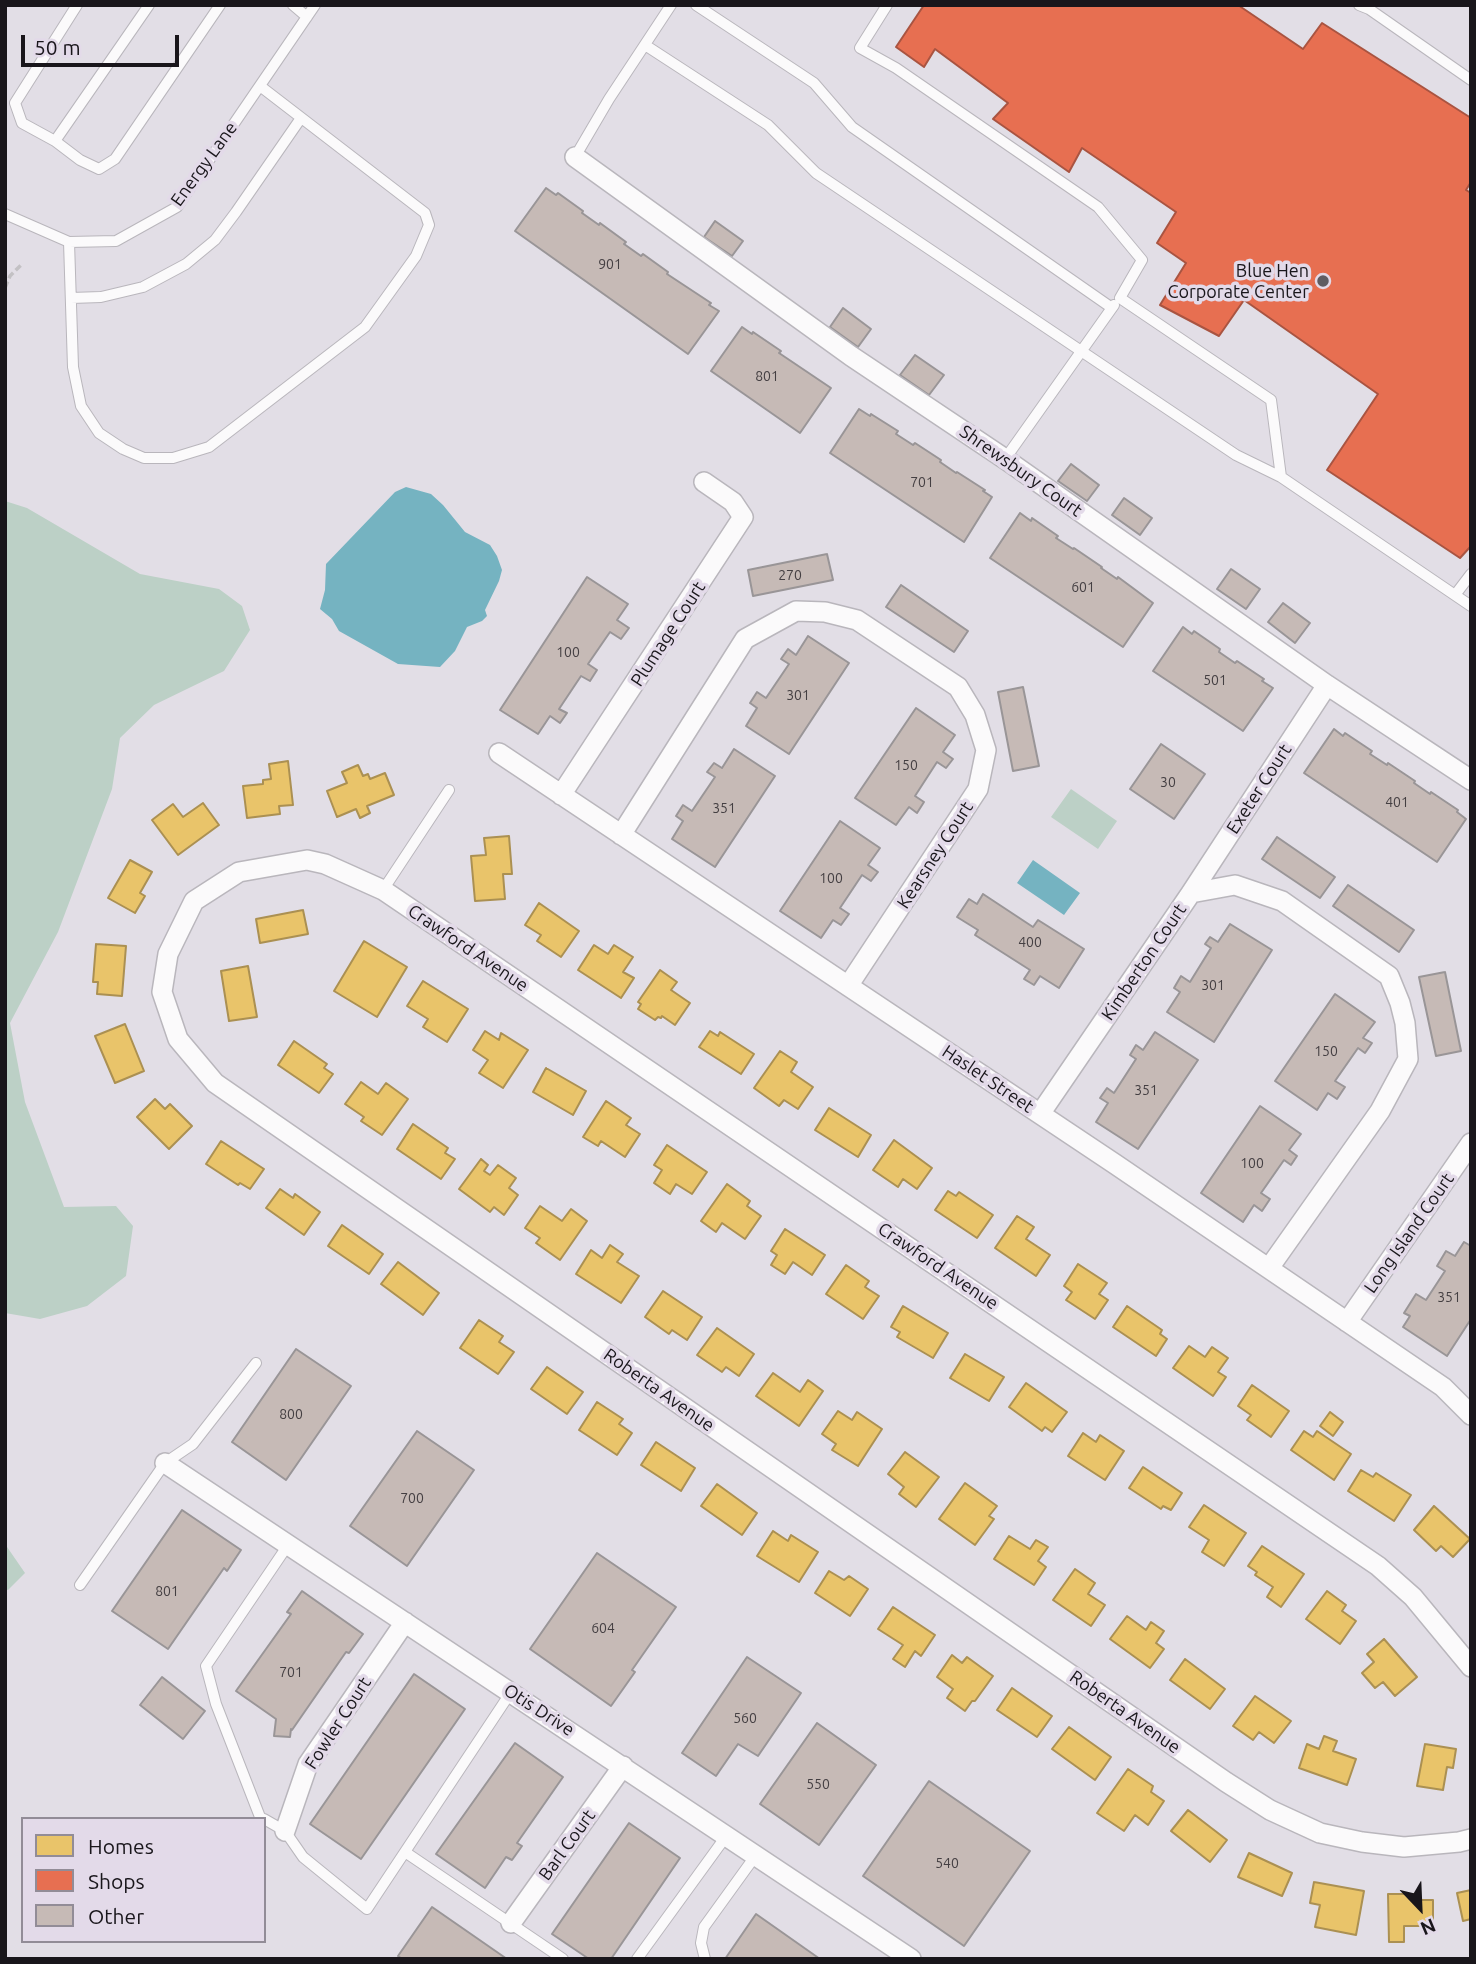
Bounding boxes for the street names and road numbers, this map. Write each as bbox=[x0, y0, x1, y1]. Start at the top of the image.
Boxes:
street label: Energy Lane bbox=[166, 118, 242, 210]
street label: Shrewsbury Court bbox=[956, 421, 1086, 521]
street label: Plumage Court bbox=[626, 578, 710, 690]
street label: Exeter Court bbox=[1222, 740, 1296, 838]
street label: Kearsney Court bbox=[892, 797, 978, 913]
street label: Crawford Avenue bbox=[404, 900, 532, 996]
street label: Kimberton Court bbox=[1097, 900, 1191, 1024]
street label: Haslet Street bbox=[938, 1040, 1038, 1118]
street label: Long Island Court bbox=[1360, 1169, 1458, 1297]
street label: Crawford Avenue bbox=[874, 1218, 1002, 1314]
street label: Roberta Avenue bbox=[600, 1344, 718, 1436]
street label: Roberta Avenue bbox=[1066, 1666, 1184, 1758]
street label: Fowler Court bbox=[300, 1673, 376, 1773]
street label: Otis Drive bbox=[500, 1679, 578, 1741]
street label: Barl Court bbox=[534, 1805, 600, 1885]

